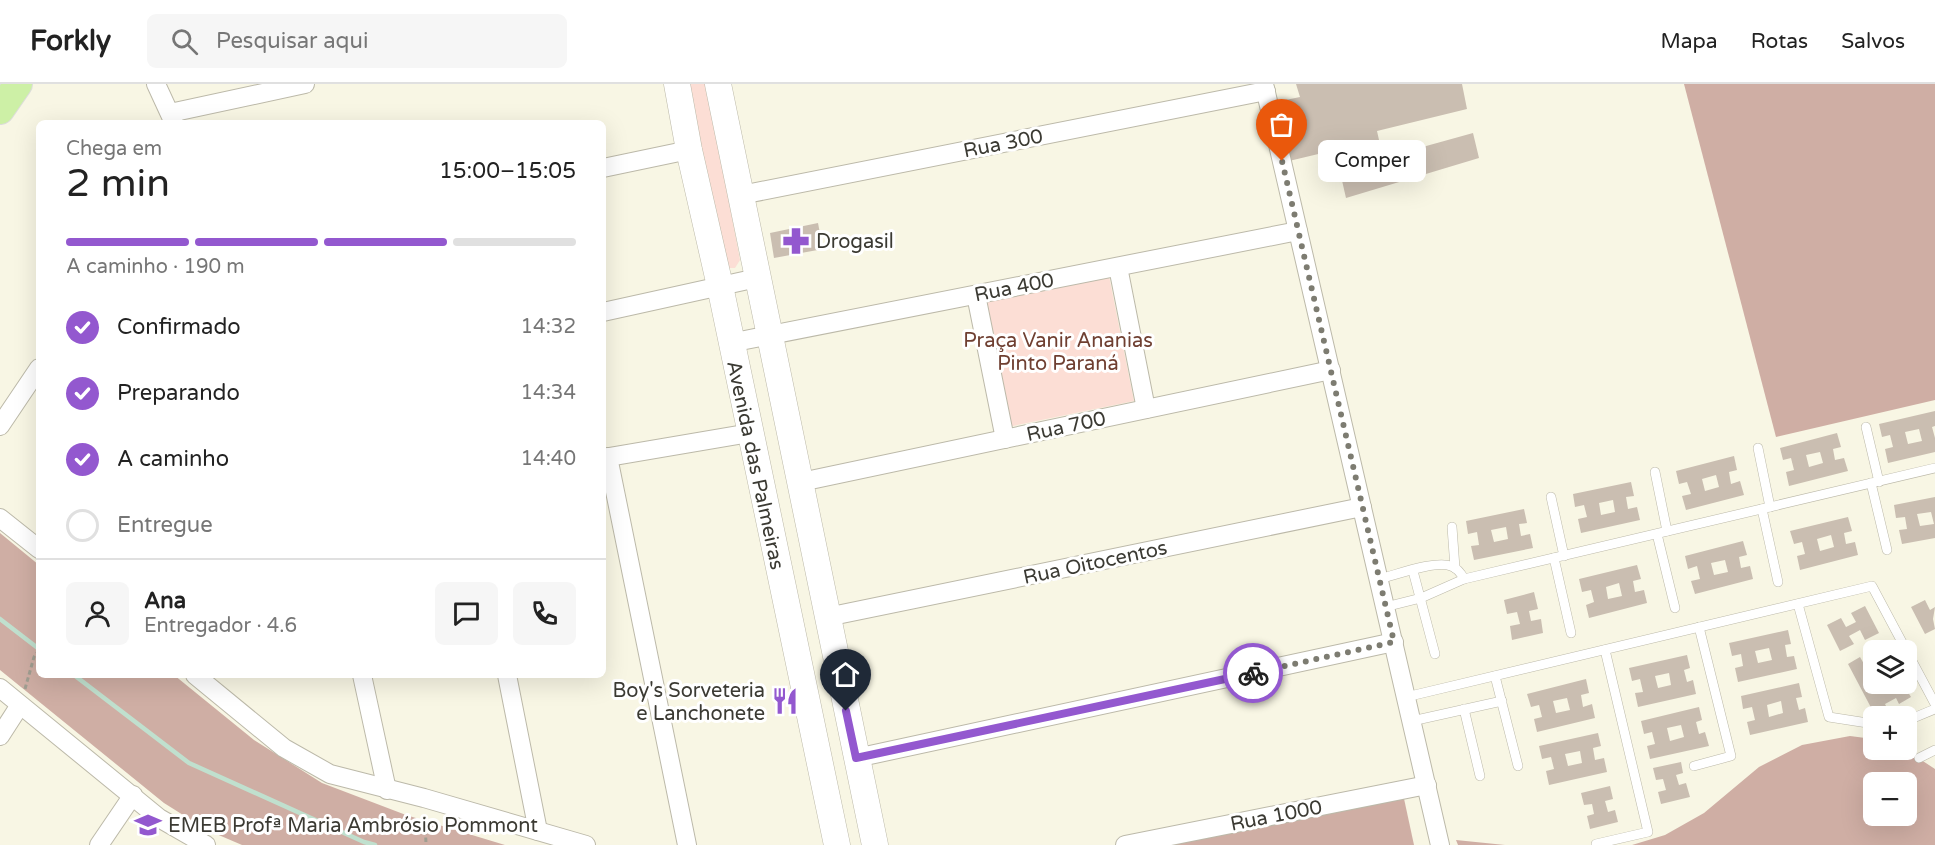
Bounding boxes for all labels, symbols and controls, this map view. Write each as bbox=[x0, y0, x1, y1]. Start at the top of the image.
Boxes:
search box bbox=[147, 14, 567, 68]
text: Forkly bbox=[30, 24, 111, 58]
icon: search bbox=[168, 25, 201, 58]
text: Pesquisar aqui bbox=[216, 28, 368, 54]
text: Mapa bbox=[1660, 29, 1718, 54]
text: Rotas bbox=[1751, 29, 1808, 54]
text: Salvos bbox=[1841, 29, 1905, 54]
pin bbox=[1256, 99, 1307, 161]
icon: bag bbox=[1265, 108, 1298, 141]
street label: Rua 300 bbox=[961, 125, 1045, 163]
text: Chega em bbox=[66, 137, 162, 161]
callout: Comper bbox=[1318, 140, 1426, 182]
text: Comper bbox=[1334, 149, 1410, 173]
text: 15:00–15:05 bbox=[439, 158, 576, 184]
text: 2 min bbox=[66, 160, 170, 207]
pharmacy icon: Drogasil bbox=[781, 226, 811, 256]
place label: Drogasil bbox=[816, 230, 894, 254]
text: A caminho · 190 m bbox=[66, 255, 245, 279]
street label: Rua 400 bbox=[972, 269, 1056, 307]
icon: check bbox=[66, 311, 99, 344]
text: Confirmado bbox=[117, 314, 241, 340]
text: 14:32 bbox=[521, 315, 576, 339]
park label: Praça Vanir Ananias Pinto Paraná bbox=[963, 329, 1153, 376]
street label: Avenida das Palmeiras bbox=[721, 358, 789, 572]
icon: check bbox=[66, 377, 99, 410]
text: Preparando bbox=[117, 380, 240, 406]
text: 14:34 bbox=[521, 381, 576, 405]
street label: Rua 700 bbox=[1024, 407, 1108, 447]
icon: check bbox=[66, 443, 99, 476]
text: A caminho bbox=[117, 446, 229, 472]
text: 14:40 bbox=[521, 447, 576, 471]
text: Entregue bbox=[117, 512, 213, 538]
street label: Rua Oitocentos bbox=[1021, 536, 1169, 590]
button: person bbox=[66, 582, 129, 645]
button: chat bbox=[435, 582, 498, 645]
button: phone bbox=[513, 582, 576, 645]
text: Ana bbox=[144, 588, 186, 614]
text: Entregador · 4.6 bbox=[144, 614, 297, 638]
map controls bbox=[1863, 640, 1917, 826]
button: layers bbox=[1863, 640, 1917, 694]
courier bbox=[1223, 643, 1283, 703]
pin bbox=[820, 649, 871, 711]
icon: bike bbox=[1237, 657, 1270, 690]
icon: home bbox=[829, 658, 862, 691]
place label: Boy's Sorveteria e Lanchonete bbox=[613, 679, 765, 726]
restaurant icon: Boy's Sorveteria e Lanchonete bbox=[770, 686, 800, 716]
button: + bbox=[1863, 706, 1917, 760]
button: − bbox=[1863, 772, 1917, 826]
street label: Rua 1000 bbox=[1228, 795, 1324, 837]
school or university icon: EMEB Profª Maria Ambrósio Pommont bbox=[133, 810, 163, 840]
place label: EMEB Profª Maria Ambrósio Pommont bbox=[168, 814, 538, 838]

